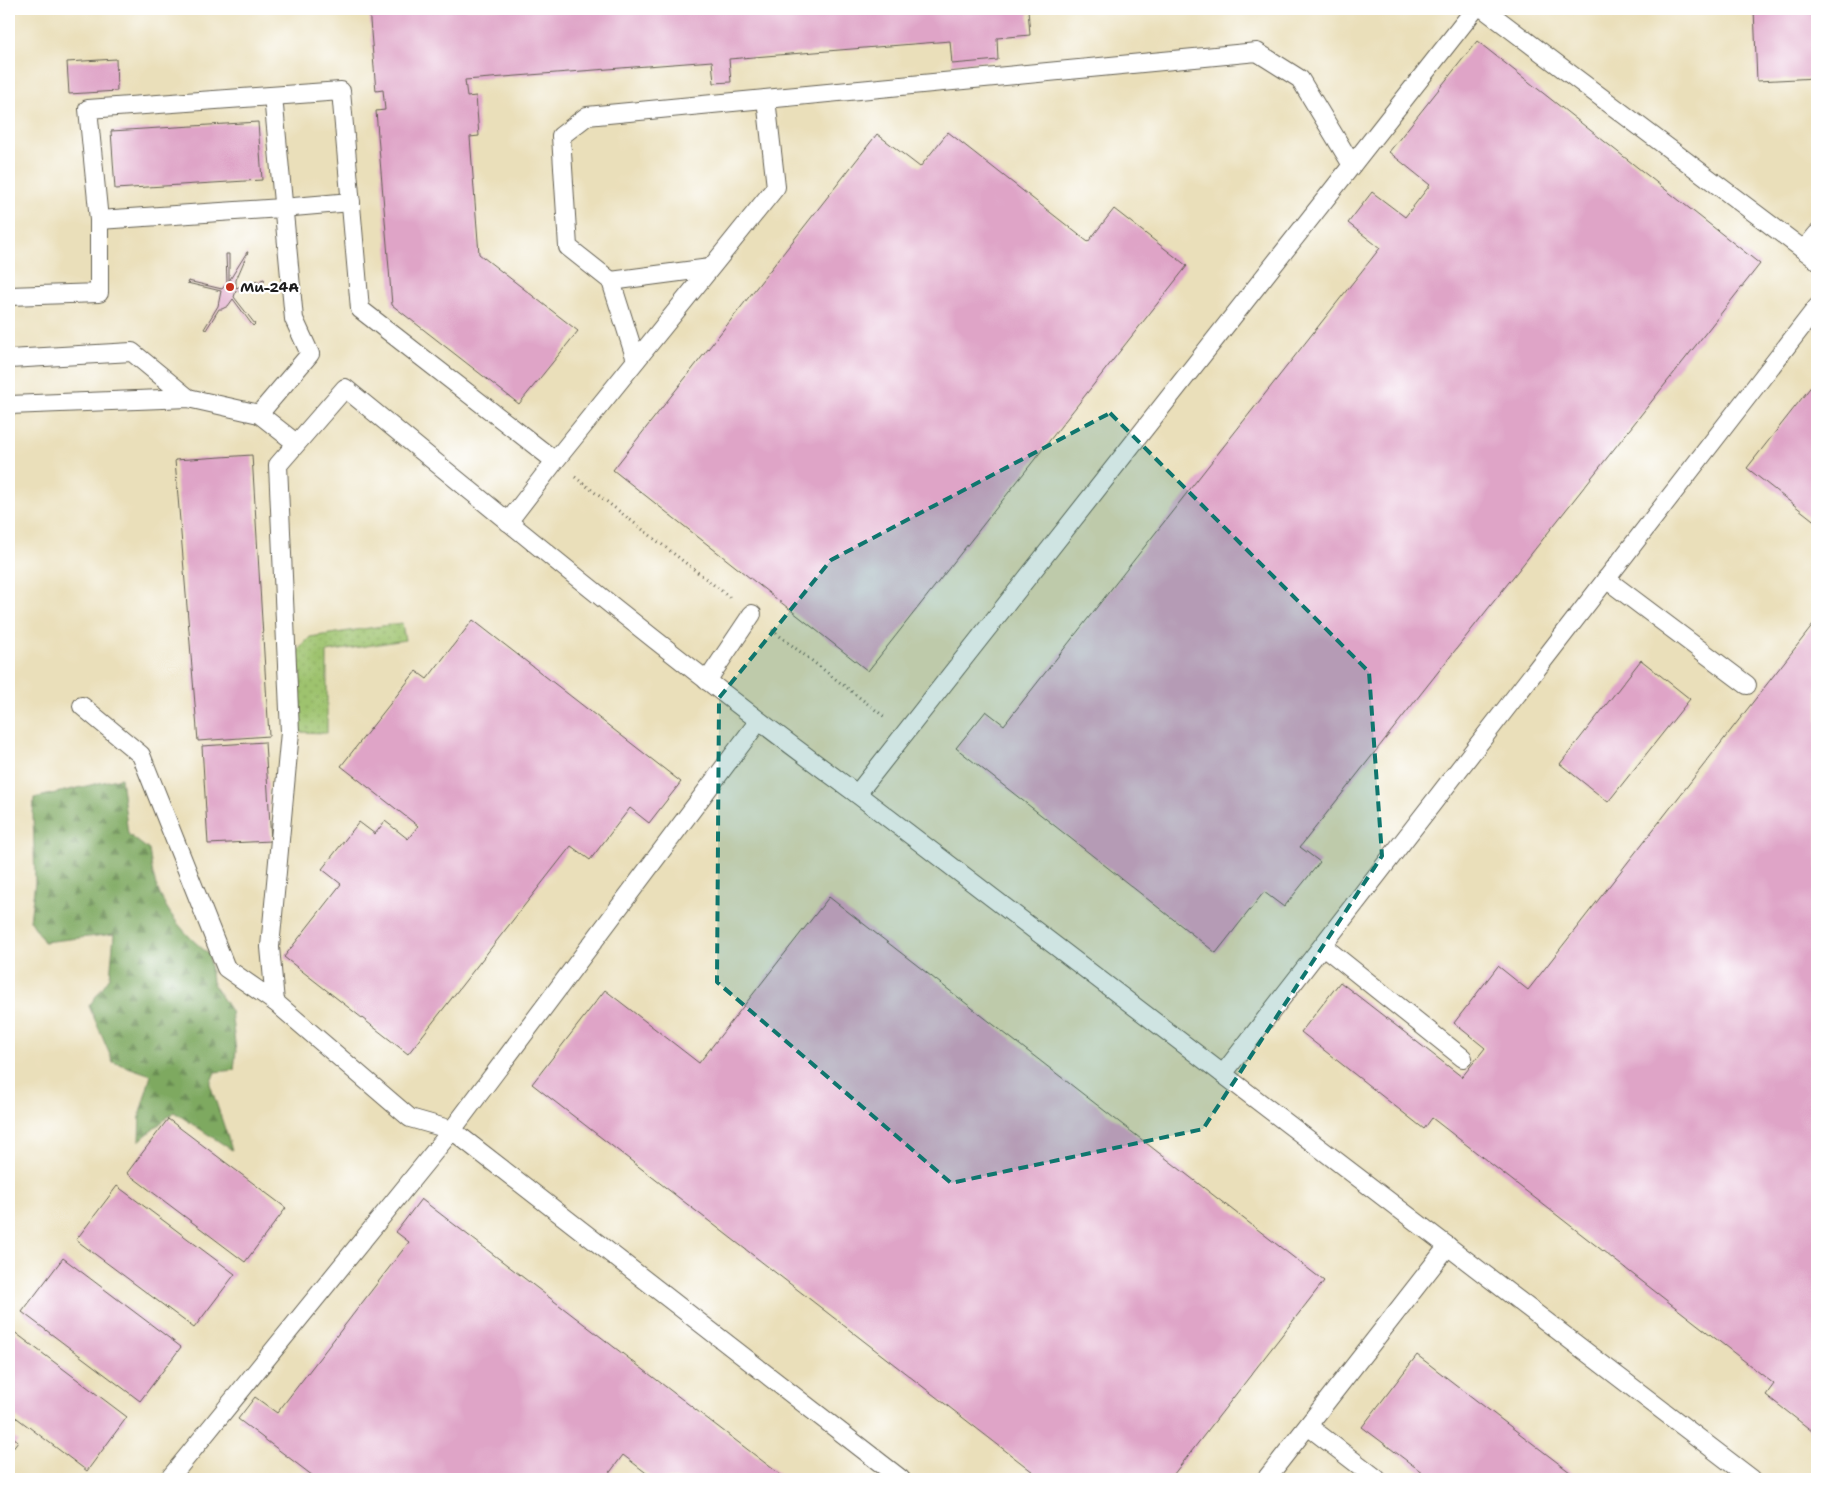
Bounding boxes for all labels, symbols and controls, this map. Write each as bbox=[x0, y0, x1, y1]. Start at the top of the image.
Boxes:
place label: Ми-24А bbox=[240, 278, 299, 296]
marker: Ми-24А bbox=[224, 281, 236, 293]

